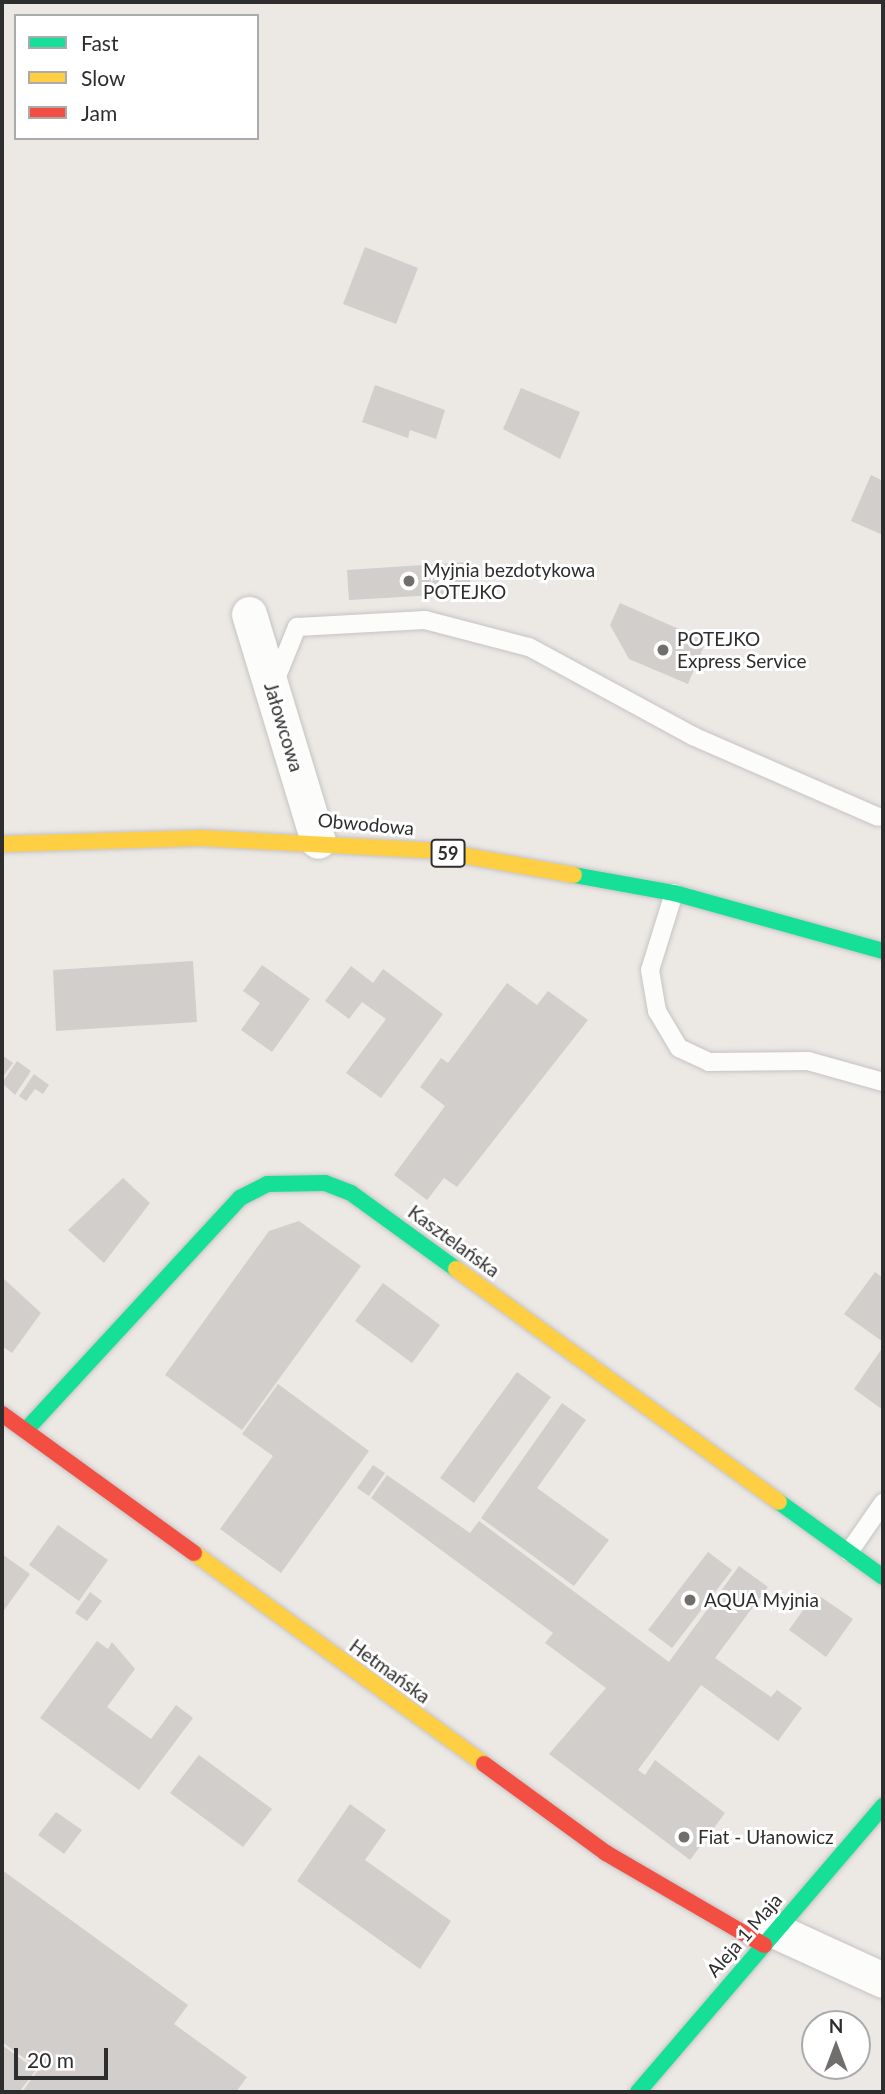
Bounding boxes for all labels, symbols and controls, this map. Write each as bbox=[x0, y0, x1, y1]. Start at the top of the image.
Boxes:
legend bbox=[14, 14, 259, 140]
text: Fast bbox=[81, 30, 118, 55]
text: Slow bbox=[81, 65, 125, 90]
text: Jam bbox=[81, 100, 117, 125]
place label: Myjnia bezdotykowa POTEJKO bbox=[423, 559, 595, 603]
marker: Myjnia bezdotykowa POTEJKO bbox=[401, 573, 417, 589]
place label: POTEJKO Express Service bbox=[677, 628, 806, 672]
marker: POTEJKO Express Service bbox=[655, 642, 671, 658]
street label: Jałowcowa bbox=[260, 680, 308, 774]
street label: Obwodowa bbox=[317, 808, 415, 840]
road number: 59 bbox=[430, 838, 466, 868]
street label: Kasztelańska bbox=[404, 1200, 504, 1282]
place label: AQUA Myjnia bbox=[704, 1589, 819, 1611]
marker: AQUA Myjnia bbox=[682, 1592, 698, 1608]
street label: Hetmańska bbox=[345, 1634, 435, 1708]
place label: Fiat - Ułanowicz bbox=[698, 1826, 834, 1848]
marker: Fiat - Ułanowicz bbox=[676, 1829, 692, 1845]
street label: Aleja 1 Maja bbox=[702, 1889, 786, 1981]
north arrow bbox=[801, 2010, 871, 2080]
text: N bbox=[829, 2014, 843, 2037]
scale bar bbox=[18, 2035, 112, 2078]
text: 20 m bbox=[27, 2047, 74, 2072]

